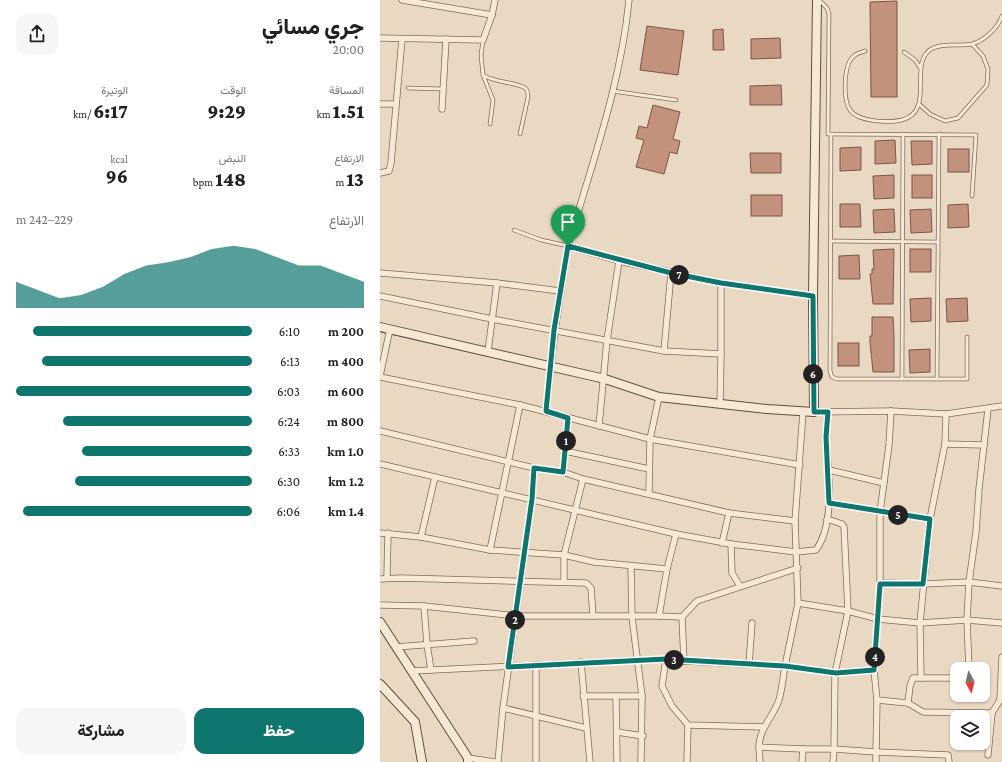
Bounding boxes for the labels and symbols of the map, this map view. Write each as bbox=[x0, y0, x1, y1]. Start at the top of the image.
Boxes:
pin bbox=[551, 205, 585, 246]
pin: 7 bbox=[669, 265, 689, 285]
pin: 6 bbox=[803, 364, 823, 384]
pin: 1 bbox=[556, 431, 576, 451]
pin: 5 bbox=[888, 505, 908, 525]
pin: 2 bbox=[505, 610, 525, 630]
pin: 4 bbox=[865, 647, 885, 667]
pin: 3 bbox=[664, 650, 684, 670]
north arrow bbox=[950, 662, 990, 702]

